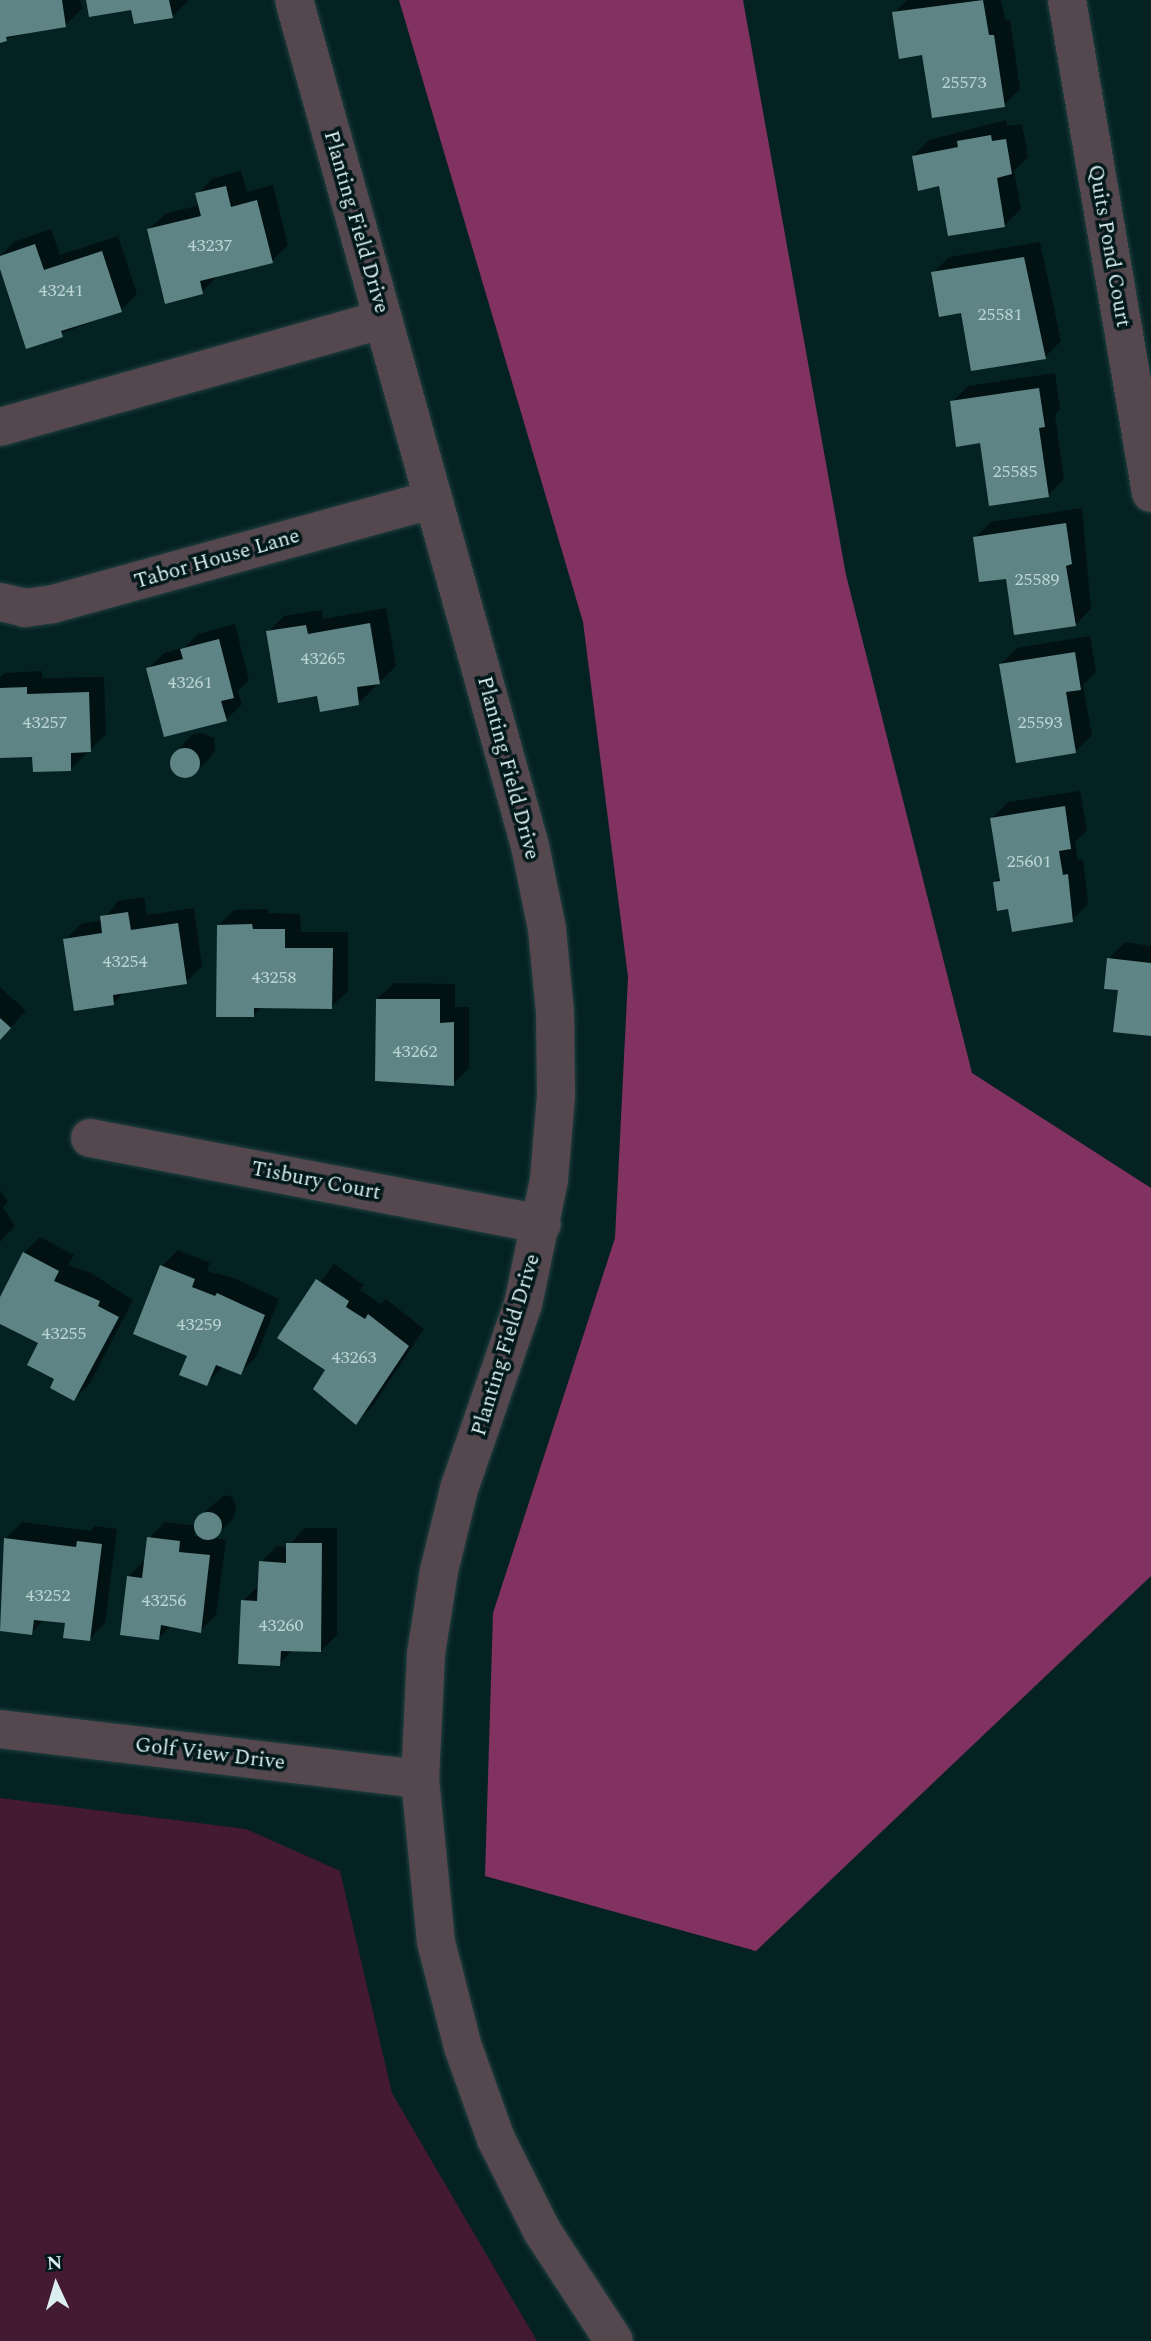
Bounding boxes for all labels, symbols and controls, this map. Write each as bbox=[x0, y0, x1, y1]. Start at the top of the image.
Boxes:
house number: 25573 bbox=[942, 72, 986, 94]
street label: Planting Field Drive bbox=[318, 128, 394, 316]
street label: Quits Pond Court bbox=[1082, 163, 1136, 329]
house number: 43237 bbox=[188, 235, 232, 257]
house number: 43241 bbox=[39, 280, 83, 302]
house number: 25581 bbox=[978, 304, 1022, 326]
house number: 25585 bbox=[993, 461, 1037, 483]
street label: Tabor House Lane bbox=[131, 523, 303, 595]
house number: 25589 bbox=[1015, 569, 1059, 591]
house number: 43265 bbox=[301, 648, 345, 670]
house number: 43261 bbox=[168, 672, 212, 694]
street label: Planting Field Drive bbox=[471, 673, 545, 863]
house number: 43257 bbox=[23, 712, 67, 734]
house number: 25593 bbox=[1018, 712, 1062, 734]
house number: 25601 bbox=[1007, 851, 1051, 873]
house number: 43254 bbox=[103, 951, 147, 973]
house number: 43258 bbox=[252, 967, 296, 989]
house number: 43262 bbox=[393, 1041, 437, 1063]
street label: Tisbury Court bbox=[249, 1156, 383, 1206]
street label: Planting Field Drive bbox=[466, 1251, 546, 1439]
house number: 43259 bbox=[177, 1314, 221, 1336]
house number: 43255 bbox=[42, 1323, 86, 1345]
house number: 43263 bbox=[332, 1347, 376, 1369]
house number: 43252 bbox=[26, 1585, 70, 1607]
house number: 43256 bbox=[142, 1590, 186, 1612]
house number: 43260 bbox=[259, 1615, 303, 1637]
street label: Golf View Drive bbox=[134, 1732, 286, 1776]
text: N bbox=[46, 2249, 63, 2279]
north arrow bbox=[21, 2250, 91, 2320]

